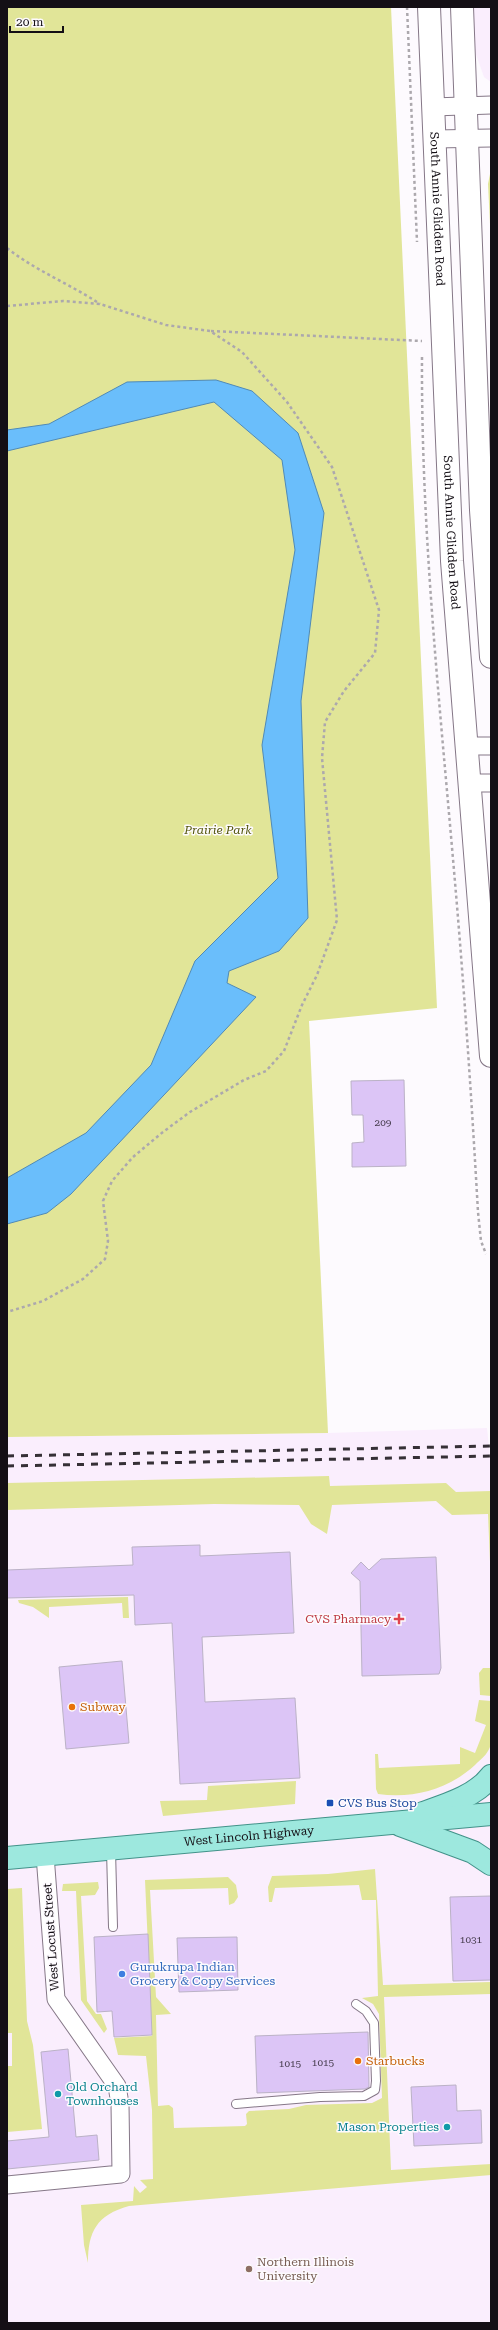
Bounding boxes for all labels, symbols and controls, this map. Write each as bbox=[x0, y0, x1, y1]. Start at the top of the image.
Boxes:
scale bar bbox=[10, 8, 63, 34]
text: 20 m bbox=[16, 15, 43, 29]
street label: South Annie Glidden Road bbox=[427, 131, 448, 287]
street label: South Annie Glidden Road bbox=[441, 455, 463, 610]
park label: Prairie Park bbox=[183, 823, 252, 837]
house number: 209 bbox=[375, 1117, 392, 1128]
place label: CVS Pharmacy bbox=[305, 1612, 392, 1626]
marker: CVS Pharmacy bbox=[394, 1614, 404, 1624]
place label: Subway bbox=[80, 1700, 126, 1714]
marker: Subway bbox=[67, 1702, 77, 1712]
place label: CVS Bus Stop bbox=[338, 1796, 417, 1810]
marker: CVS Bus Stop bbox=[325, 1798, 335, 1808]
street label: West Lincoln Highway bbox=[183, 1823, 316, 1849]
street label: West Locust Street bbox=[40, 1882, 62, 1991]
house number: 1031 bbox=[460, 1934, 483, 1945]
place label: Gurukrupa Indian Grocery & Copy Services bbox=[130, 1960, 275, 1988]
marker: Gurukrupa Indian Grocery & Copy Services bbox=[117, 1969, 127, 1979]
place label: Starbucks bbox=[366, 2054, 425, 2068]
marker: Starbucks bbox=[353, 2056, 363, 2066]
house number: 1015 bbox=[312, 2057, 335, 2068]
house number: 1015 bbox=[279, 2058, 302, 2069]
place label: Old Orchard Townhouses bbox=[66, 2080, 139, 2108]
marker: Old Orchard Townhouses bbox=[53, 2089, 63, 2099]
place label: Mason Properties bbox=[337, 2120, 439, 2134]
marker: Mason Properties bbox=[442, 2122, 452, 2132]
place label: Northern Illinois University bbox=[257, 2255, 354, 2283]
marker: Northern Illinois University bbox=[244, 2264, 254, 2274]

